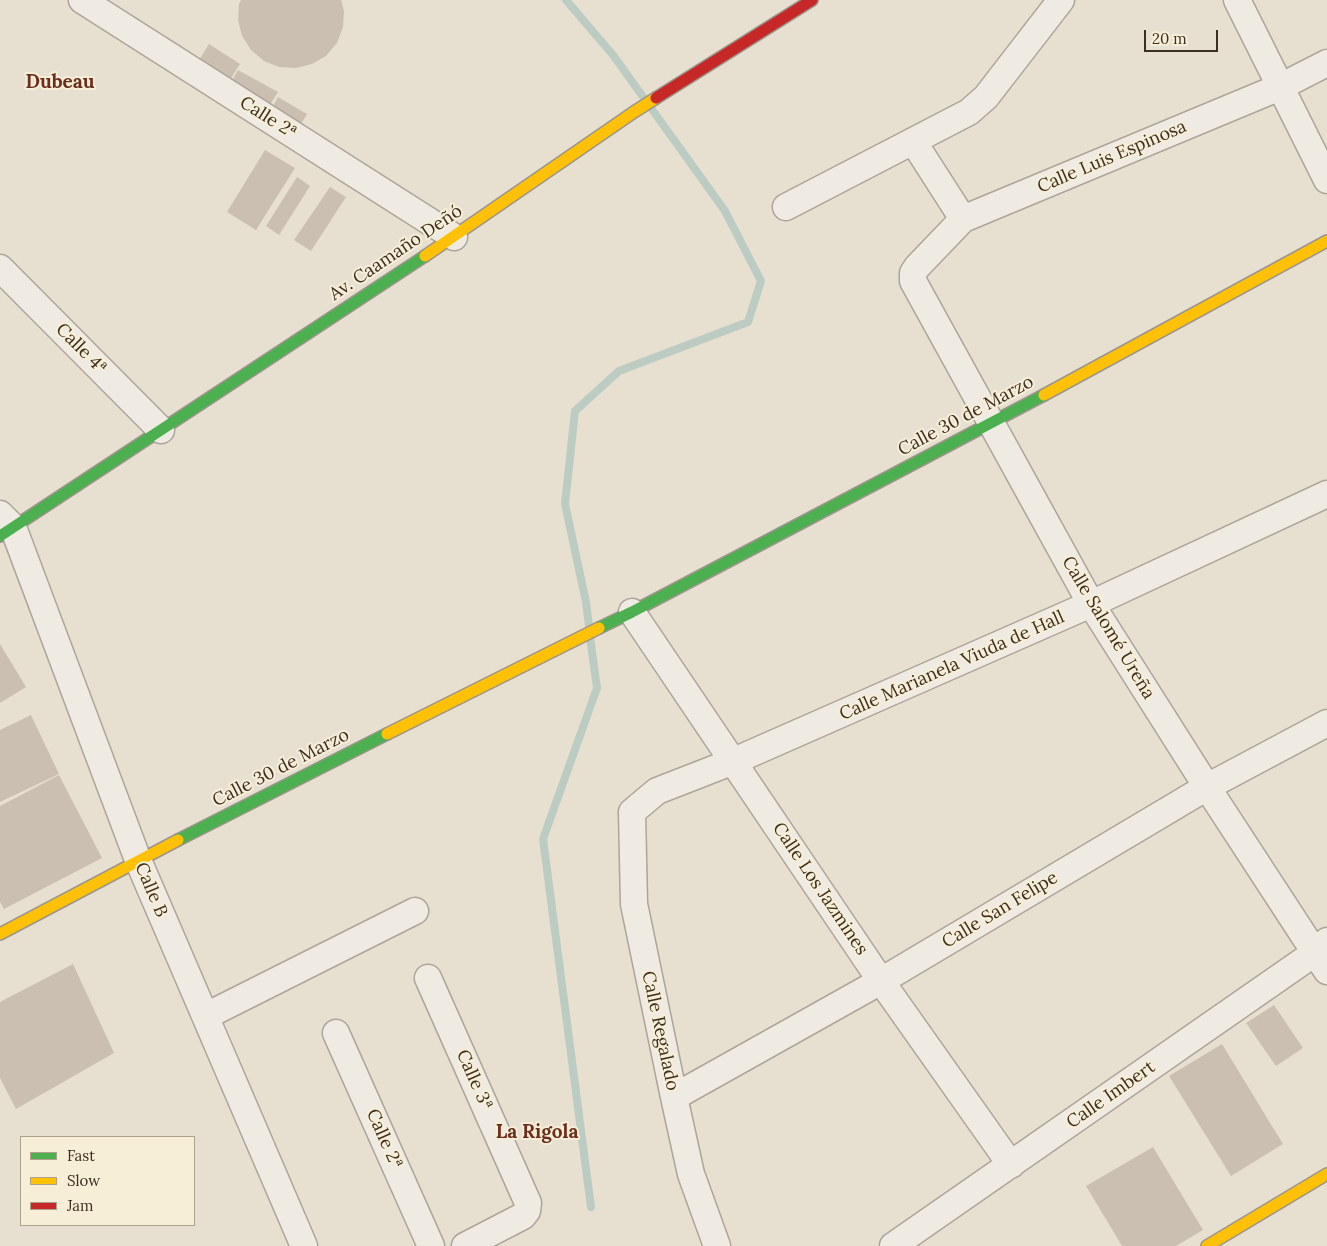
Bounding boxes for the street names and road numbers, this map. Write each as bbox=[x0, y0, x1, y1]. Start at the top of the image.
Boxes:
street label: Calle 2ª bbox=[235, 92, 301, 144]
street label: Calle Luis Espinosa bbox=[1034, 116, 1190, 198]
street label: Av. Caamaño Deñó bbox=[325, 200, 467, 306]
street label: Calle 4ª bbox=[51, 319, 111, 379]
street label: Calle 30 de Marzo bbox=[894, 371, 1038, 461]
street label: Calle Salomé Ureña bbox=[1057, 553, 1159, 703]
street label: Calle Marianela Viuda de Hall bbox=[836, 607, 1068, 725]
street label: Calle 30 de Marzo bbox=[209, 724, 353, 812]
street label: Calle Los Jazmines bbox=[768, 819, 872, 959]
street label: Calle B bbox=[130, 859, 172, 921]
street label: Calle San Felipe bbox=[938, 867, 1062, 953]
street label: Calle Regalado bbox=[637, 969, 683, 1093]
street label: Calle 3ª bbox=[451, 1047, 497, 1113]
street label: Calle Imbert bbox=[1063, 1057, 1159, 1133]
street label: Calle 2ª bbox=[361, 1106, 407, 1172]

